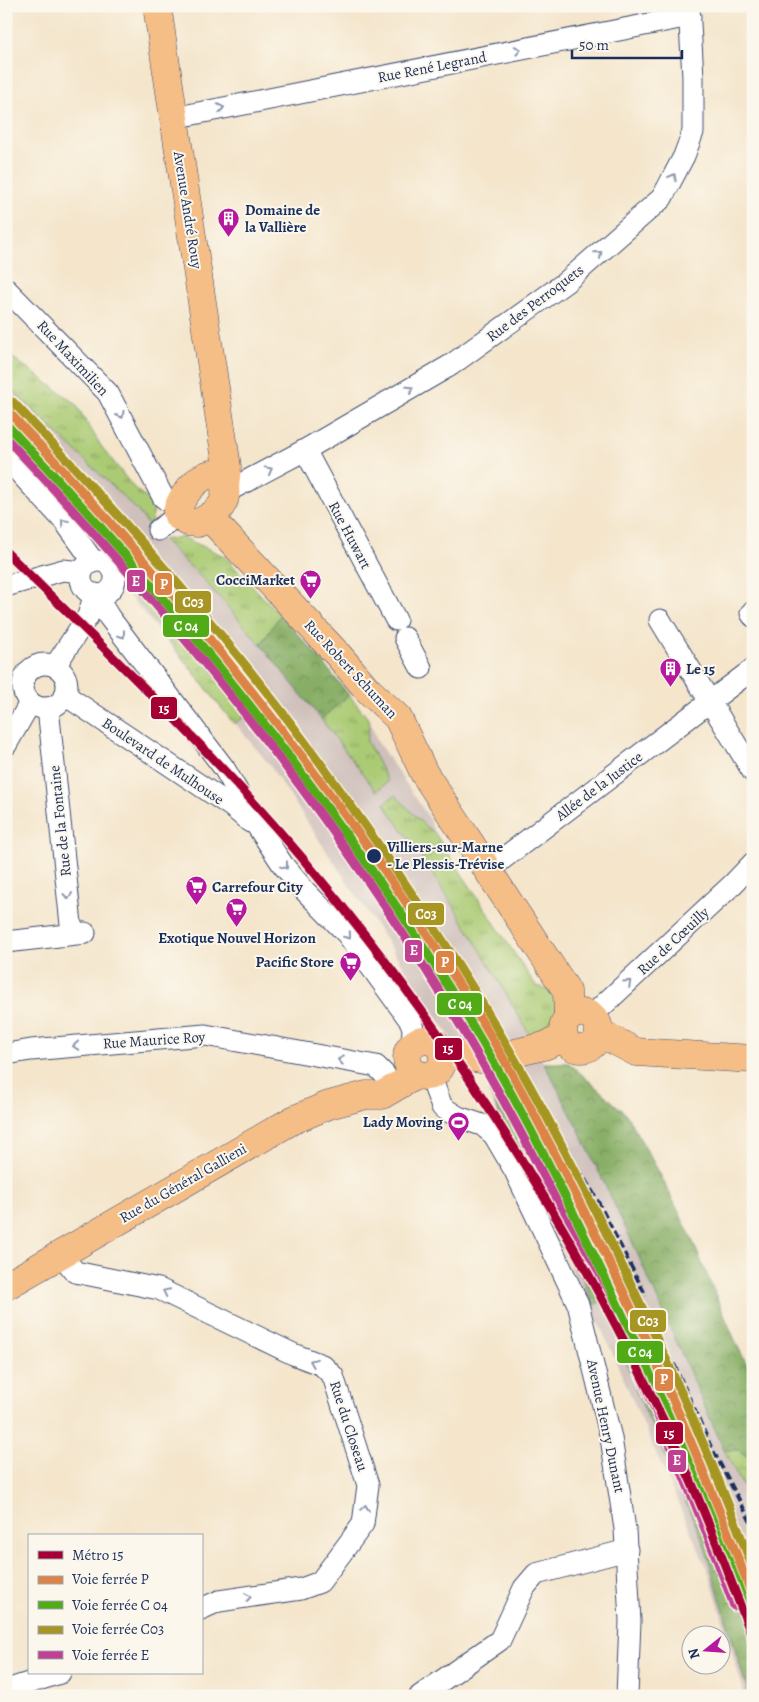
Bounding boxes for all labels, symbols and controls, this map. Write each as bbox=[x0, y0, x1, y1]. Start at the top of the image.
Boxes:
scale bar bbox=[572, 28, 682, 60]
text: 50 m bbox=[579, 35, 609, 55]
one-way arrow bbox=[513, 45, 522, 56]
street label: Rue René Legrand bbox=[376, 46, 489, 87]
one-way arrow bbox=[217, 104, 225, 114]
street label: Avenue André Rouy bbox=[169, 149, 207, 270]
one-way arrow bbox=[667, 173, 677, 182]
place label: Domaine de la Vallière bbox=[245, 200, 320, 237]
building icon: Domaine de la Vallière bbox=[217, 207, 241, 238]
one-way arrow bbox=[593, 251, 602, 260]
street label: Rue des Perroquets bbox=[482, 260, 588, 346]
street label: Rue Maximilien bbox=[33, 316, 113, 400]
one-way arrow bbox=[404, 385, 413, 395]
one-way arrow bbox=[114, 410, 124, 419]
one-way arrow bbox=[263, 466, 272, 476]
street label: Rue Huwart bbox=[324, 498, 376, 572]
one-way arrow bbox=[61, 519, 69, 528]
supermarket icon: CocciMarket bbox=[299, 568, 323, 599]
line badge: E bbox=[126, 569, 146, 593]
place label: CocciMarket bbox=[216, 570, 295, 590]
text: E bbox=[132, 572, 140, 591]
line badge: P bbox=[154, 572, 173, 596]
text: P bbox=[160, 575, 168, 594]
line badge: C03 bbox=[174, 590, 212, 614]
text: C03 bbox=[182, 593, 204, 612]
line badge: C 04 bbox=[162, 614, 210, 638]
street label: Rue Robert Schuman bbox=[300, 615, 402, 723]
text: C 04 bbox=[174, 617, 199, 636]
one-way arrow bbox=[116, 629, 125, 639]
building icon: Le 15 bbox=[658, 657, 682, 688]
place label: Le 15 bbox=[686, 659, 715, 679]
line badge: 15 bbox=[150, 696, 178, 720]
text: 15 bbox=[159, 699, 170, 718]
street label: Boulevard de Mulhouse bbox=[98, 713, 228, 809]
street label: Allée de la Justice bbox=[551, 746, 647, 826]
street label: Rue de la Fontaine bbox=[44, 764, 76, 878]
place label: Villiers-sur-Marne - Le Plessis-Trévise bbox=[386, 837, 504, 874]
marker: Villiers-sur-Marne - Le Plessis-Trévise bbox=[365, 847, 383, 865]
one-way arrow bbox=[279, 860, 287, 869]
supermarket icon: Carrefour City bbox=[184, 875, 208, 906]
place label: Carrefour City bbox=[212, 877, 304, 897]
one-way arrow bbox=[62, 892, 73, 900]
supermarket icon: Exotique Nouvel Horizon bbox=[225, 897, 249, 928]
line badge: C03 bbox=[407, 902, 445, 926]
street label: Rue de Cœuilly bbox=[633, 902, 713, 979]
text: C03 bbox=[415, 905, 437, 924]
place label: Exotique Nouvel Horizon bbox=[158, 928, 316, 948]
one-way arrow bbox=[342, 930, 351, 939]
line badge: E bbox=[404, 939, 423, 963]
text: E bbox=[410, 941, 418, 960]
supermarket icon: Pacific Store bbox=[338, 950, 362, 981]
line badge: P bbox=[435, 950, 455, 974]
place label: Pacific Store bbox=[255, 952, 334, 972]
text: P bbox=[441, 953, 449, 972]
one-way arrow bbox=[622, 980, 631, 989]
line badge: C 04 bbox=[436, 992, 483, 1016]
text: C 04 bbox=[448, 995, 473, 1014]
street label: Rue Maurice Roy bbox=[102, 1026, 206, 1054]
line badge: 15 bbox=[434, 1037, 463, 1061]
text: 15 bbox=[443, 1039, 454, 1058]
one-way arrow bbox=[72, 1040, 80, 1051]
one-way arrow bbox=[337, 1055, 345, 1065]
sports icon: Lady Moving bbox=[447, 1110, 471, 1141]
place label: Lady Moving bbox=[363, 1112, 443, 1132]
street label: Rue du Général Gallieni bbox=[116, 1138, 250, 1228]
one-way arrow bbox=[162, 1288, 171, 1299]
line badge: C03 bbox=[629, 1309, 667, 1333]
text: C03 bbox=[637, 1312, 659, 1331]
line badge: C 04 bbox=[616, 1340, 664, 1364]
text: C 04 bbox=[628, 1343, 653, 1362]
street label: Avenue Henry Dunant bbox=[582, 1356, 630, 1495]
one-way arrow bbox=[309, 1358, 318, 1368]
line badge: P bbox=[654, 1368, 674, 1392]
text: P bbox=[660, 1370, 668, 1389]
street label: Rue du Closeau bbox=[325, 1378, 373, 1475]
line badge: 15 bbox=[655, 1421, 684, 1445]
text: 15 bbox=[664, 1424, 675, 1443]
line badge: E bbox=[667, 1449, 687, 1473]
text: E bbox=[673, 1451, 681, 1470]
one-way arrow bbox=[359, 1503, 370, 1511]
legend bbox=[28, 1534, 202, 1674]
text: Métro 15 bbox=[72, 1545, 124, 1565]
text: Voie ferrée P bbox=[71, 1569, 149, 1589]
one-way arrow bbox=[244, 1592, 252, 1603]
text: Voie ferrée C 04 bbox=[71, 1595, 168, 1615]
text: Voie ferrée C03 bbox=[71, 1619, 164, 1639]
north arrow bbox=[682, 1624, 732, 1674]
text: Voie ferrée E bbox=[71, 1645, 149, 1665]
text: N bbox=[683, 1646, 705, 1661]

